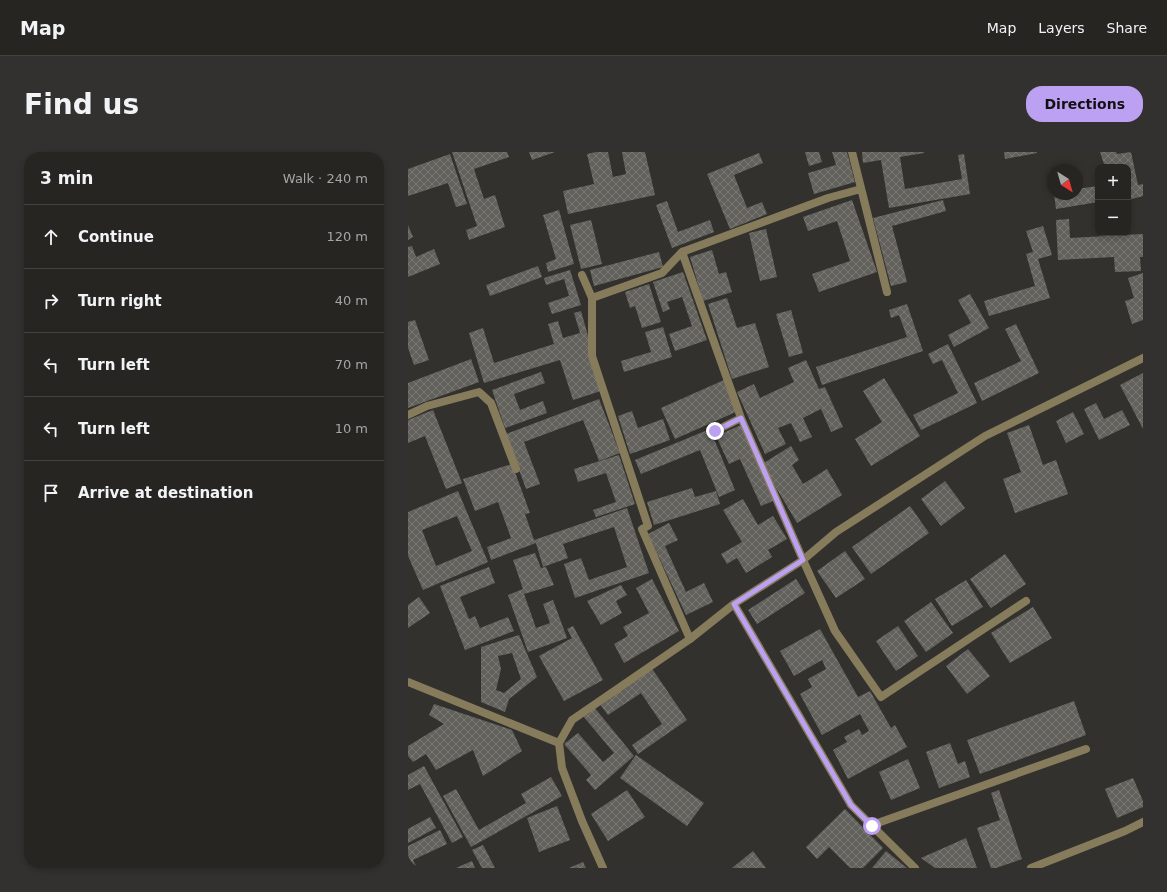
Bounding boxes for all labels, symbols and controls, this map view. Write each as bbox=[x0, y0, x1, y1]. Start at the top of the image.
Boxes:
text: Map bbox=[20, 17, 65, 39]
text: Map bbox=[987, 20, 1016, 36]
text: Layers bbox=[1038, 20, 1085, 36]
text: Share bbox=[1107, 20, 1147, 36]
button: Directions bbox=[1026, 86, 1143, 122]
text: Find us bbox=[24, 88, 139, 121]
north arrow bbox=[1047, 164, 1083, 200]
map controls bbox=[1095, 164, 1131, 236]
button: + bbox=[1095, 164, 1131, 200]
text: 3 min bbox=[40, 168, 93, 188]
text: Walk · 240 m bbox=[283, 171, 368, 186]
button: − bbox=[1095, 200, 1131, 236]
icon: ahead bbox=[40, 226, 62, 248]
text: Continue bbox=[78, 228, 154, 246]
text: 120 m bbox=[326, 229, 368, 244]
icon: right bbox=[40, 290, 62, 312]
text: Turn right bbox=[78, 292, 162, 310]
text: 40 m bbox=[335, 293, 368, 308]
icon: left bbox=[40, 354, 62, 376]
text: Turn left bbox=[78, 356, 150, 374]
text: 70 m bbox=[335, 357, 368, 372]
icon: left bbox=[40, 418, 62, 440]
text: Turn left bbox=[78, 420, 150, 438]
text: 10 m bbox=[335, 421, 368, 436]
route end bbox=[706, 422, 724, 440]
icon: arrive bbox=[40, 482, 62, 504]
text: Arrive at destination bbox=[78, 484, 253, 502]
route start bbox=[863, 817, 881, 835]

